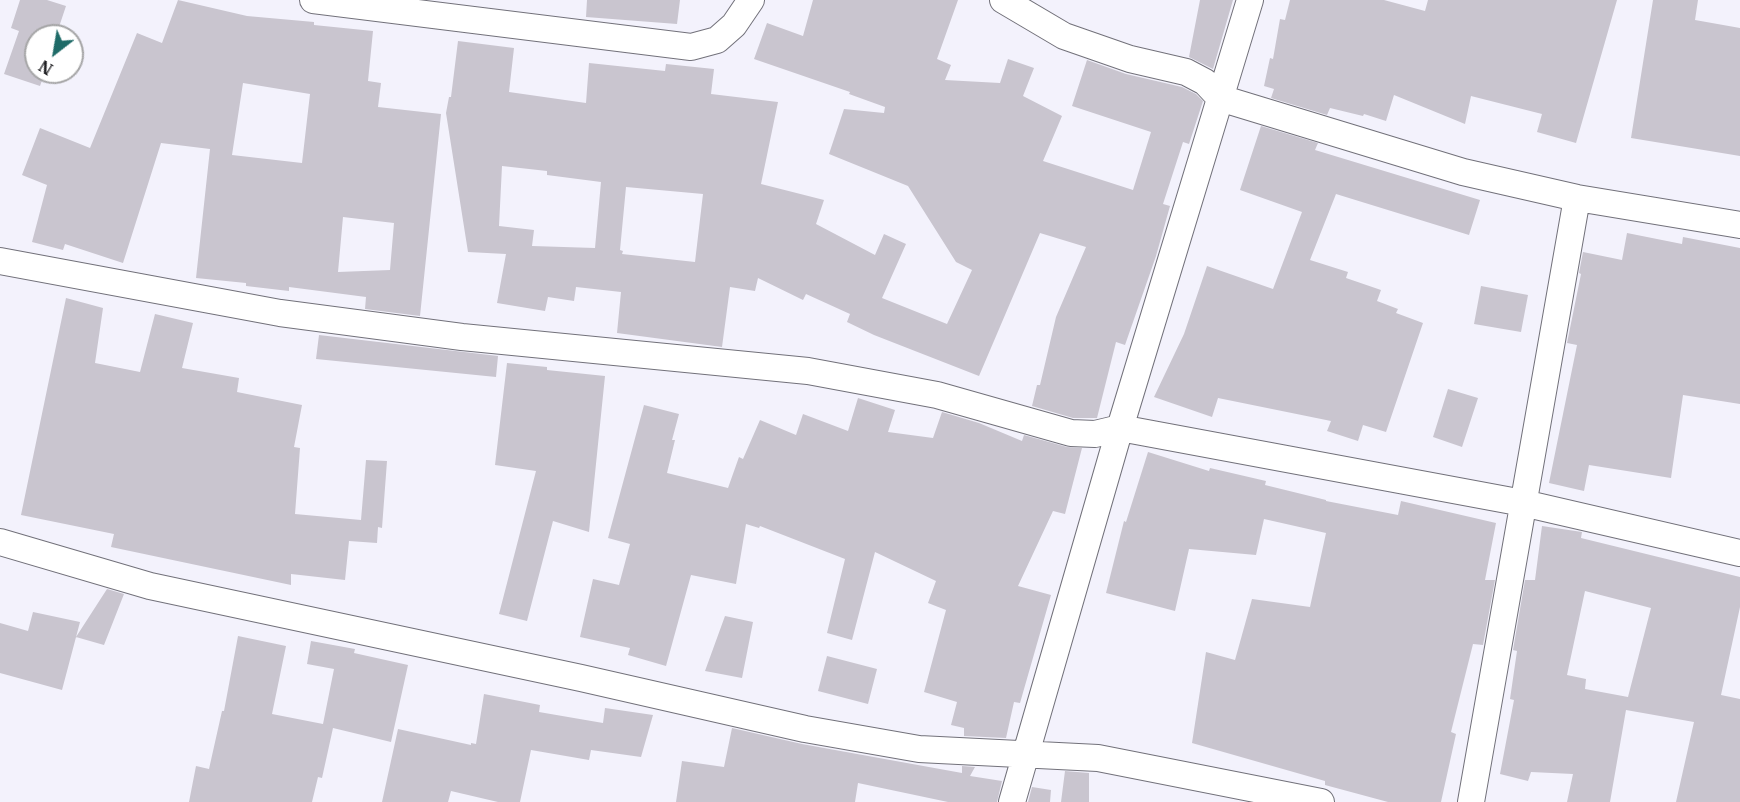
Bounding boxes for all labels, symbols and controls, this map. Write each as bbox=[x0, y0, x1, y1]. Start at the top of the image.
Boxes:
north arrow bbox=[24, 24, 84, 84]
text: N bbox=[35, 56, 56, 80]

